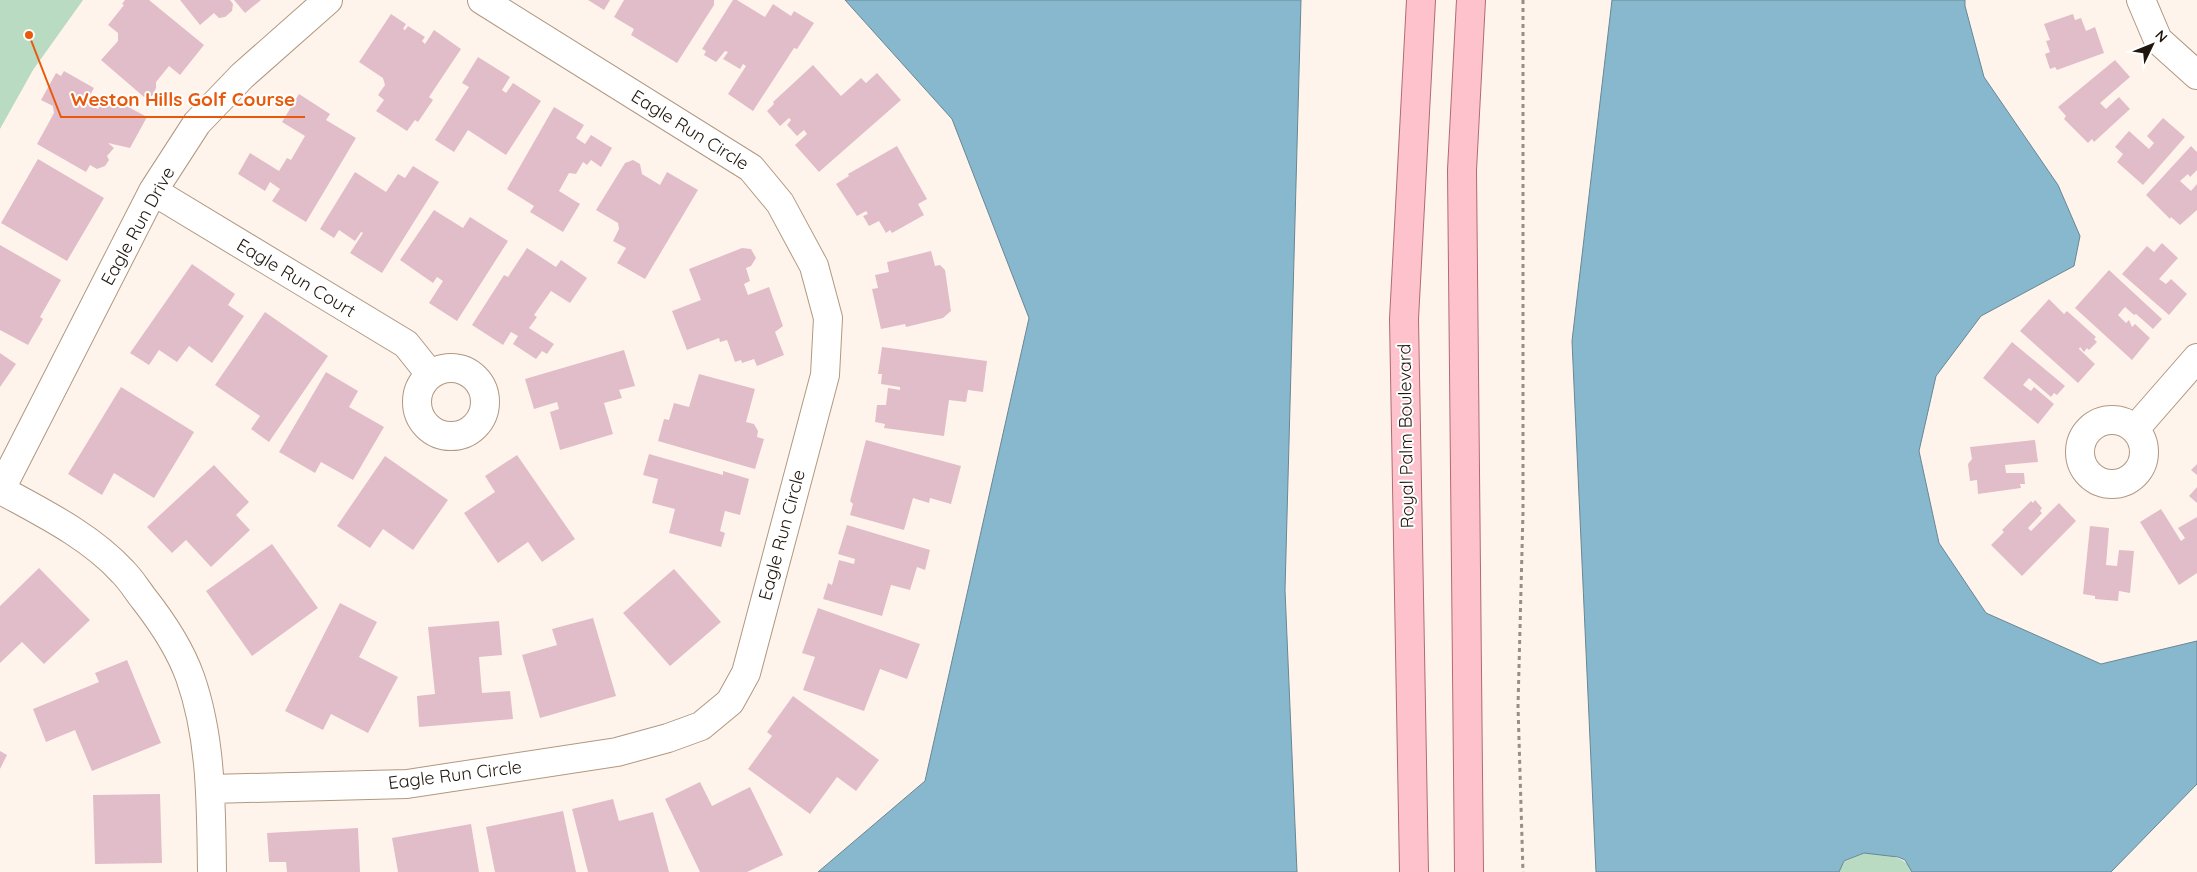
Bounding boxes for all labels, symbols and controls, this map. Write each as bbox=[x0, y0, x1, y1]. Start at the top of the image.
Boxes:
north arrow bbox=[2127, 20, 2177, 70]
text: N bbox=[2151, 26, 2172, 46]
callout: Weston Hills Golf Course bbox=[61, 83, 305, 117]
street label: Eagle Run Circle bbox=[627, 84, 753, 175]
text: Weston Hills Golf Course bbox=[71, 87, 295, 111]
street label: Eagle Run Drive bbox=[95, 162, 180, 289]
street label: Eagle Run Court bbox=[233, 233, 360, 322]
street label: Royal Palm Boulevard bbox=[1392, 343, 1419, 529]
street label: Eagle Run Circle bbox=[753, 467, 810, 603]
street label: Eagle Run Circle bbox=[387, 755, 523, 794]

